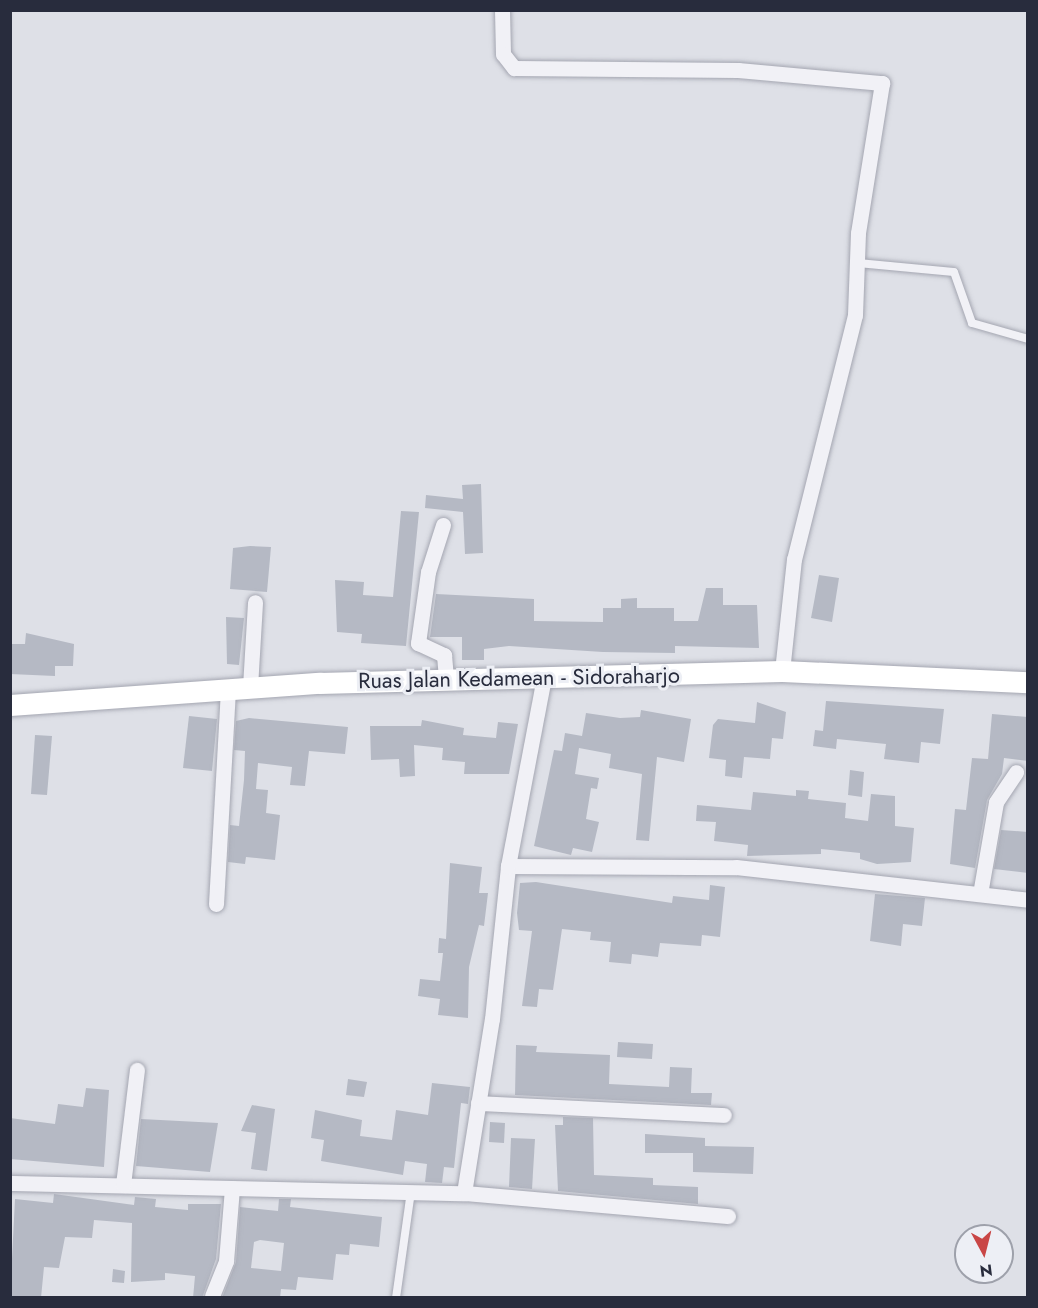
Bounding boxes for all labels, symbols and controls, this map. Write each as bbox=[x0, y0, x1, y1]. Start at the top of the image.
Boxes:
street label: Ruas Jalan Kedamean - Sidoraharjo bbox=[358, 662, 680, 694]
north arrow bbox=[954, 1224, 1014, 1284]
text: N bbox=[978, 1258, 994, 1283]

